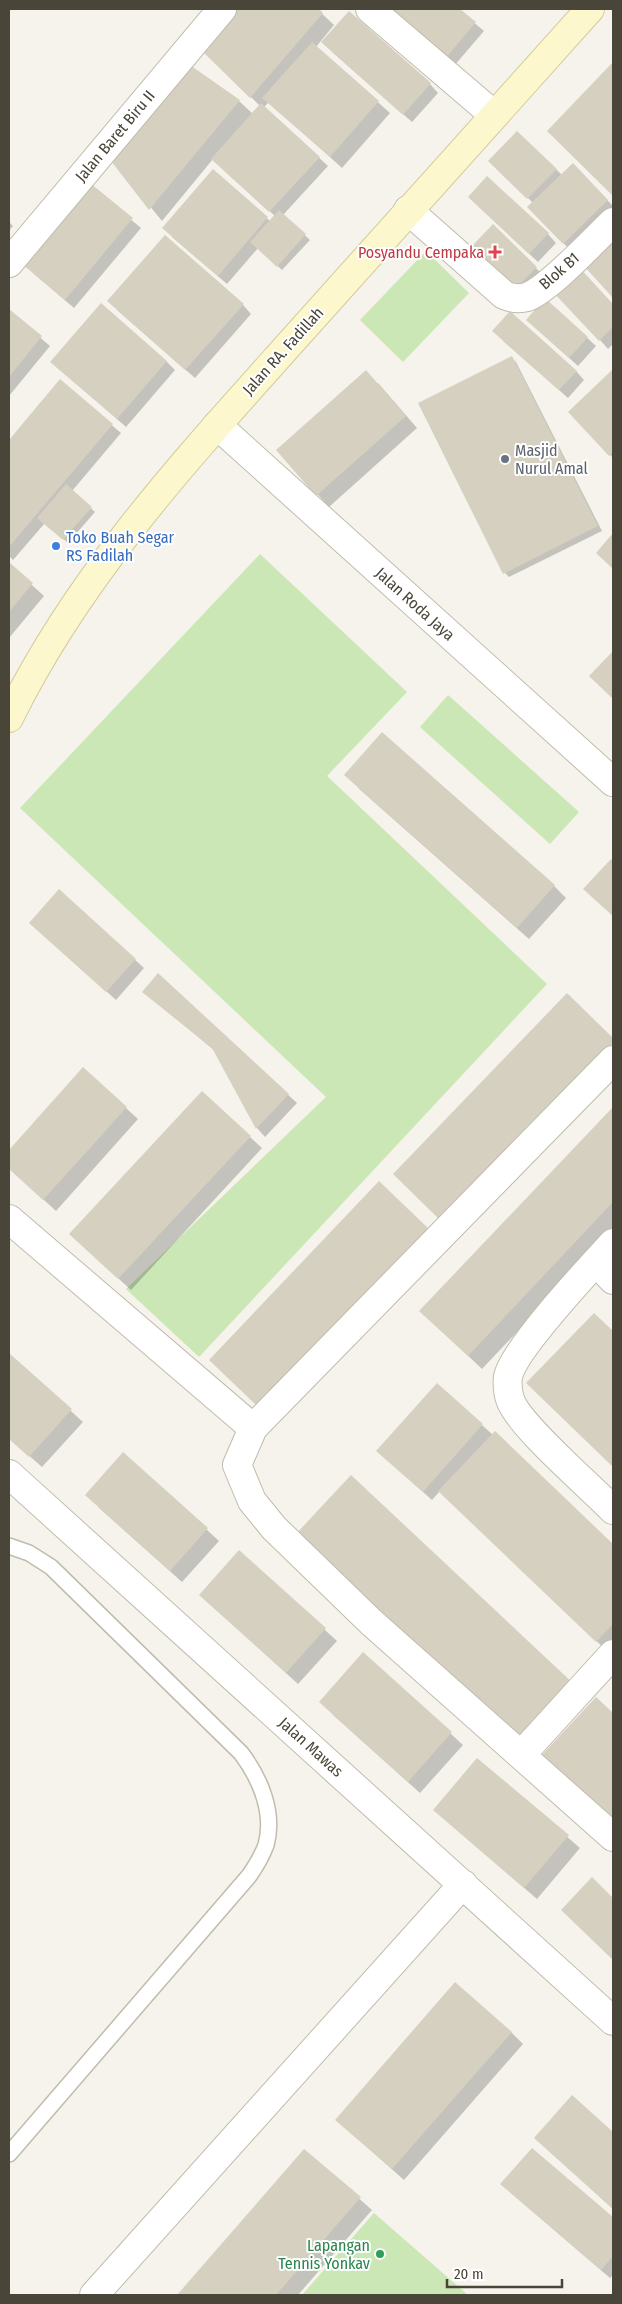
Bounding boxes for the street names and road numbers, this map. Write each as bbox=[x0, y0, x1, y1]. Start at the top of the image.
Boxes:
street label: Jalan Baret Biru II bbox=[71, 86, 159, 186]
street label: Blok B1 bbox=[535, 248, 583, 294]
street label: Jalan RA. Fadillah bbox=[239, 303, 327, 399]
street label: Jalan Roda Jaya bbox=[371, 563, 459, 645]
street label: Jalan Mawas bbox=[275, 1713, 347, 1781]

